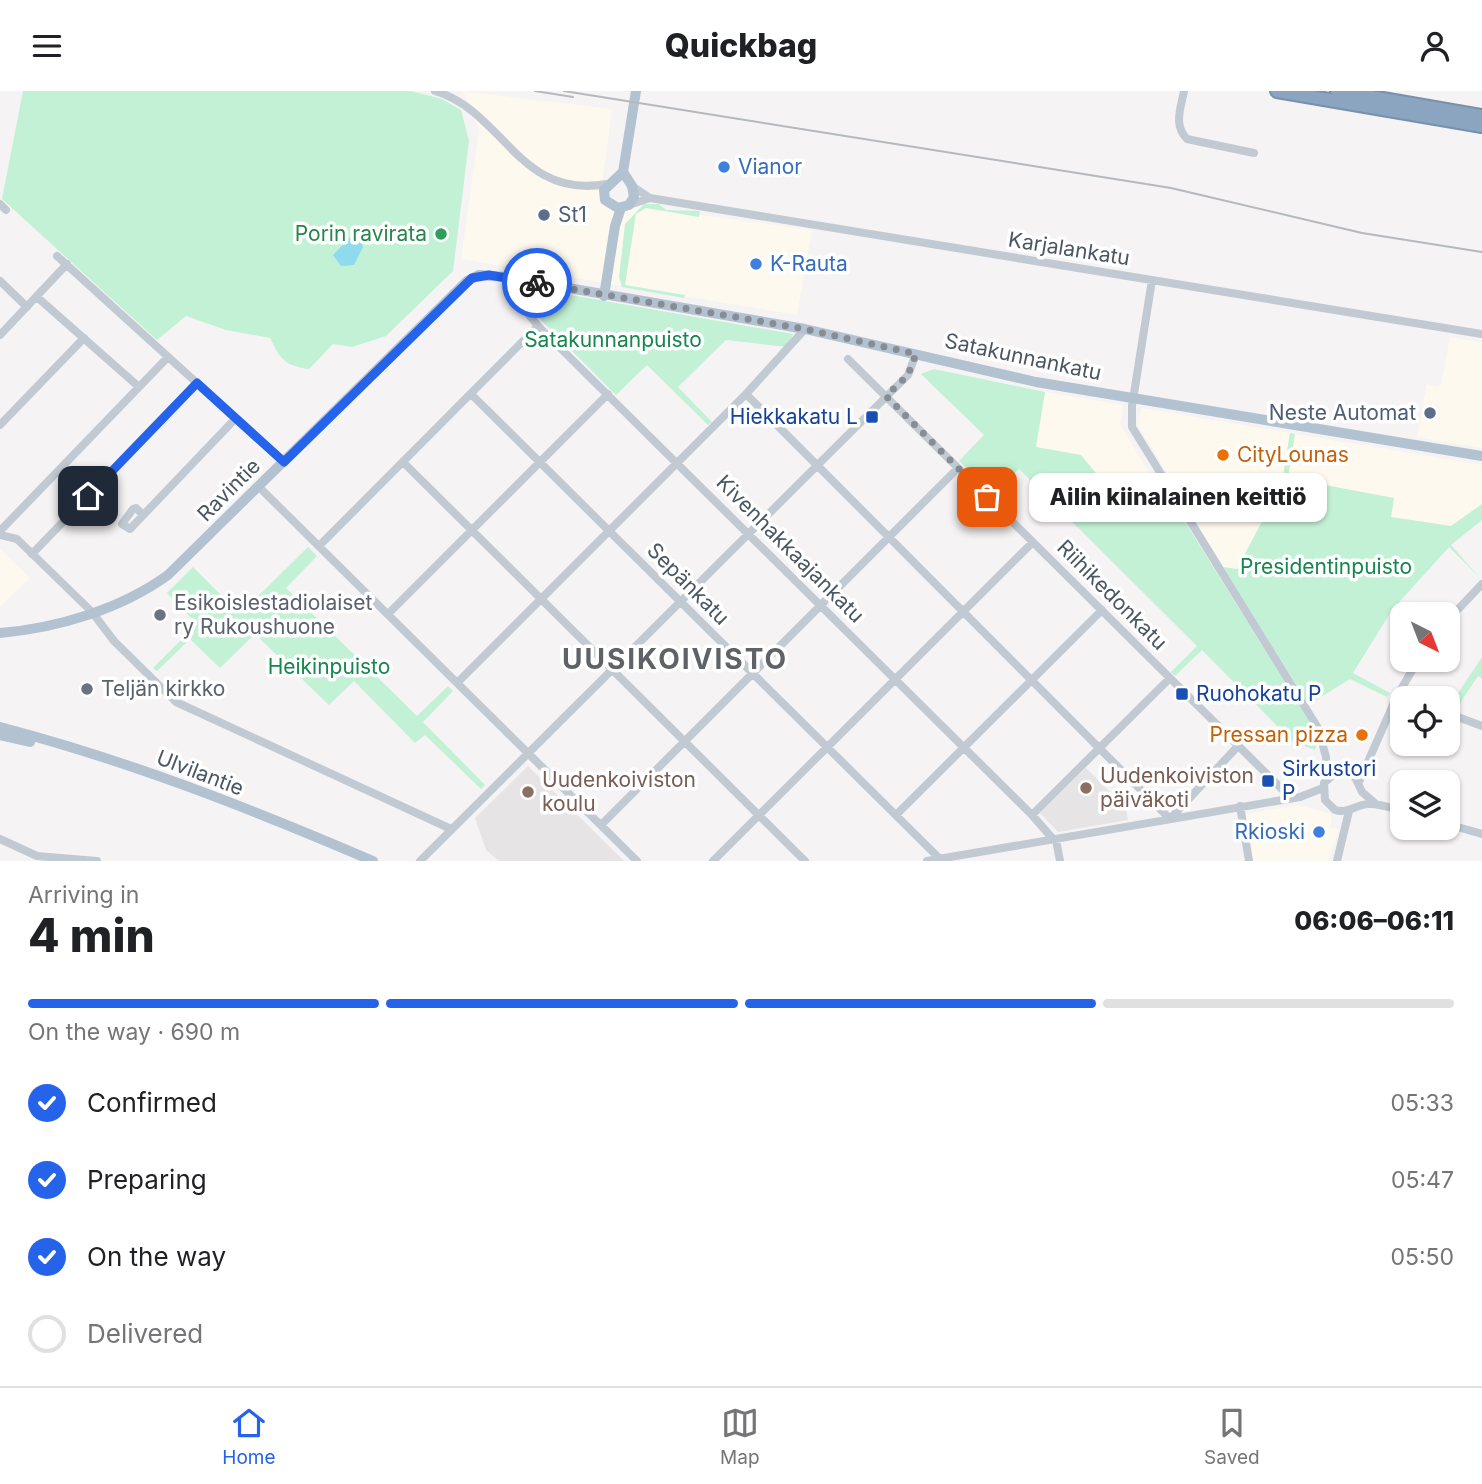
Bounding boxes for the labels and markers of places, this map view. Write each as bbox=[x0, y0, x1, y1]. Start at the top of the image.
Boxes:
place label: Vianor bbox=[738, 154, 802, 179]
marker: Vianor bbox=[716, 159, 732, 175]
place label: St1 bbox=[558, 202, 587, 227]
marker: St1 bbox=[536, 207, 552, 223]
place label: Porin ravirata bbox=[295, 221, 427, 246]
marker: Porin ravirata bbox=[433, 226, 449, 242]
place label: K-Rauta bbox=[770, 251, 848, 276]
marker: K-Rauta bbox=[748, 256, 764, 272]
place label: Neste Automat bbox=[1269, 400, 1416, 425]
place label: Hiekkakatu L bbox=[730, 404, 858, 429]
marker: Neste Automat bbox=[1422, 405, 1438, 421]
marker: Hiekkakatu L bbox=[864, 409, 880, 425]
place label: CityLounas bbox=[1237, 442, 1349, 467]
marker: CityLounas bbox=[1215, 447, 1231, 463]
pin bbox=[58, 466, 118, 526]
pin bbox=[957, 467, 1017, 527]
callout: Ailin kiinalainen keittiö bbox=[1029, 473, 1326, 521]
place label: Esikoislestadiolaiset ry Rukoushuone bbox=[174, 590, 373, 639]
marker: Esikoislestadiolaiset ry Rukoushuone bbox=[152, 607, 168, 623]
place label: Teljän kirkko bbox=[101, 676, 225, 701]
marker: Teljän kirkko bbox=[79, 681, 95, 697]
place label: Ruohokatu P bbox=[1196, 681, 1321, 706]
marker: Ruohokatu P bbox=[1174, 686, 1190, 702]
place label: Pressan pizza bbox=[1210, 722, 1348, 747]
marker: Pressan pizza bbox=[1354, 727, 1370, 743]
place label: Sirkustori P bbox=[1282, 756, 1376, 805]
place label: Uudenkoiviston päiväkoti bbox=[1100, 763, 1254, 812]
place label: Uudenkoiviston koulu bbox=[542, 767, 696, 816]
marker: Sirkustori P bbox=[1260, 773, 1276, 789]
marker: Uudenkoiviston päiväkoti bbox=[1078, 780, 1094, 796]
marker: Uudenkoiviston koulu bbox=[520, 784, 536, 800]
place label: Rkioski bbox=[1235, 819, 1305, 844]
marker: Rkioski bbox=[1311, 824, 1327, 840]

